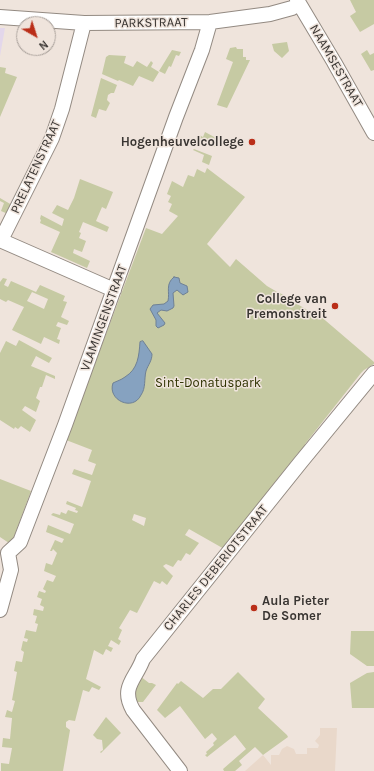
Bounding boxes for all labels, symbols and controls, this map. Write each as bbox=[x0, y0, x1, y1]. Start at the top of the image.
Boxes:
street label: PARKSTRAAT bbox=[114, 15, 188, 31]
north arrow bbox=[16, 16, 56, 56]
street label: NAAMSESTRAAT bbox=[306, 22, 366, 110]
text: N bbox=[36, 37, 50, 52]
street label: PRELATENSTRAAT bbox=[7, 118, 65, 216]
place label: Hogenheuvelcollege bbox=[121, 134, 244, 150]
marker: Hogenheuvelcollege bbox=[247, 137, 257, 147]
street label: VLAMINGENSTRAAT bbox=[77, 263, 131, 373]
place label: College van Premonstreit bbox=[246, 291, 327, 322]
marker: College van Premonstreit bbox=[330, 301, 340, 311]
park label: Sint-Donatuspark bbox=[155, 375, 261, 391]
street label: CHARLES DEBERIOTSTRAAT bbox=[160, 502, 272, 634]
place label: Aula Pieter De Somer bbox=[262, 593, 329, 624]
marker: Aula Pieter De Somer bbox=[249, 603, 259, 613]

